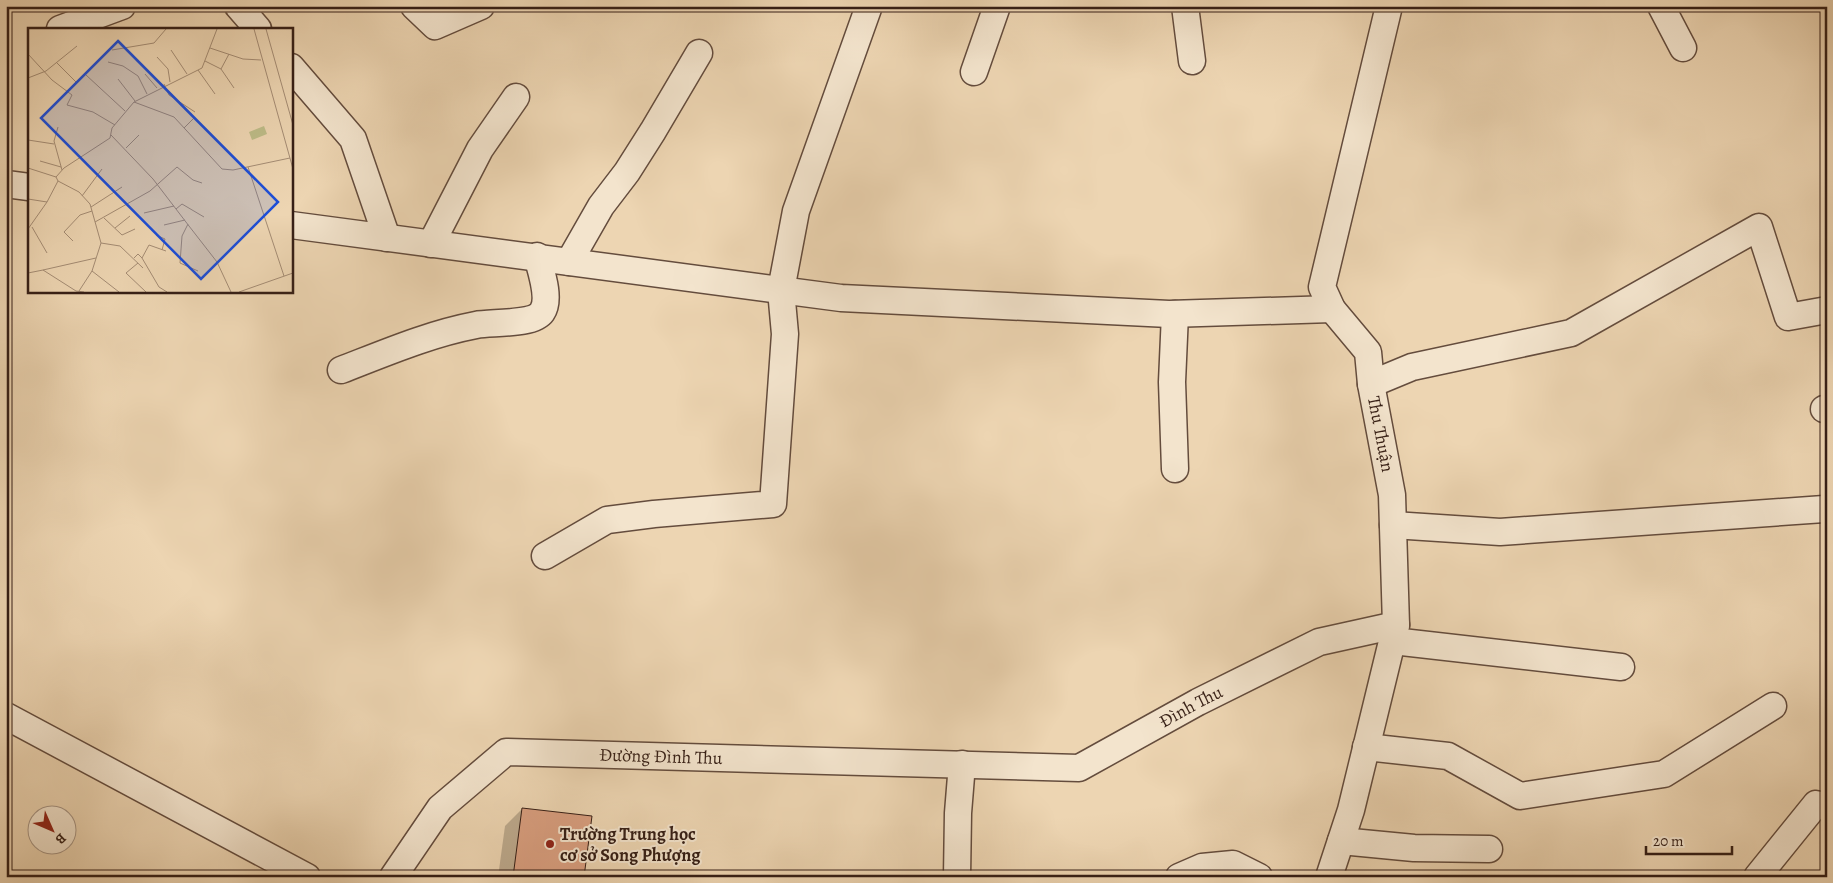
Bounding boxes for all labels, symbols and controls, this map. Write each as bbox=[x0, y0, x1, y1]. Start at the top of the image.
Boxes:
inset map bbox=[28, 28, 292, 292]
street label: Thu Thuận bbox=[1362, 394, 1400, 474]
street label: Đình Thu bbox=[1155, 680, 1227, 733]
street label: Đường Đình Thu bbox=[599, 743, 723, 770]
north arrow bbox=[28, 806, 78, 856]
place label: Trường Trung học cơ sở Song Phượng bbox=[560, 822, 701, 867]
scale bar bbox=[1646, 823, 1732, 855]
text: B bbox=[51, 829, 71, 849]
text: 20 m bbox=[1653, 831, 1684, 851]
marker: Trường Trung học cơ sở Song Phượng bbox=[544, 838, 556, 850]

